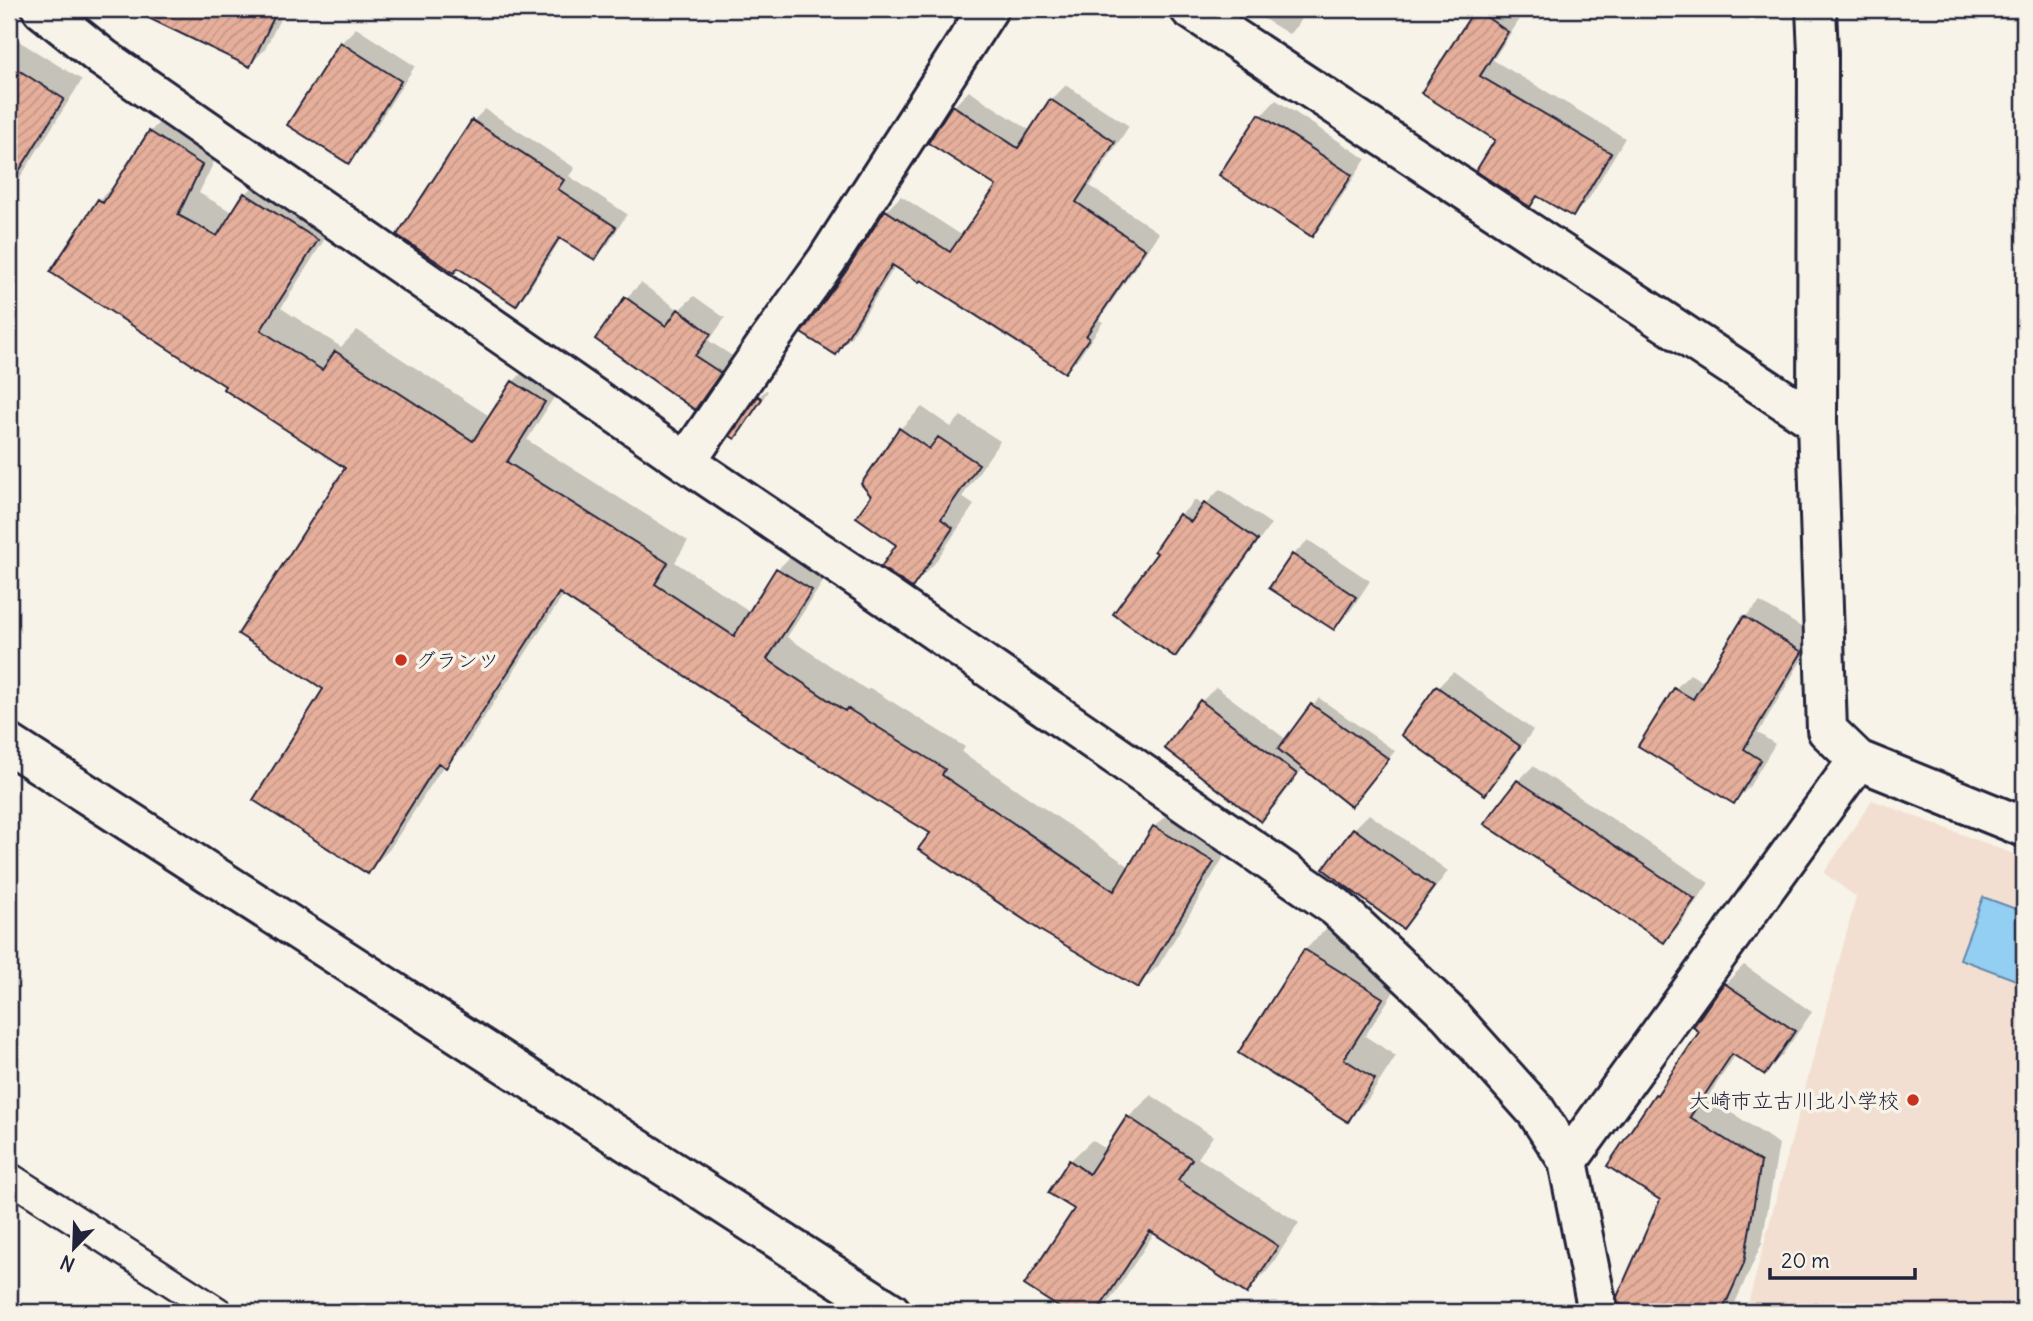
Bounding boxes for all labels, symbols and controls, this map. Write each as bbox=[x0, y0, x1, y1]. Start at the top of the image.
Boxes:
place label: グランツ bbox=[415, 647, 499, 674]
marker: グランツ bbox=[393, 652, 409, 668]
place label: 大崎市立古川北小学校 bbox=[1689, 1087, 1899, 1114]
marker: 大崎市立古川北小学校 bbox=[1905, 1092, 1921, 1108]
north arrow bbox=[38, 1212, 108, 1282]
scale bar bbox=[1770, 1237, 1916, 1281]
text: 20 m bbox=[1781, 1247, 1830, 1274]
text: N bbox=[57, 1250, 78, 1277]

